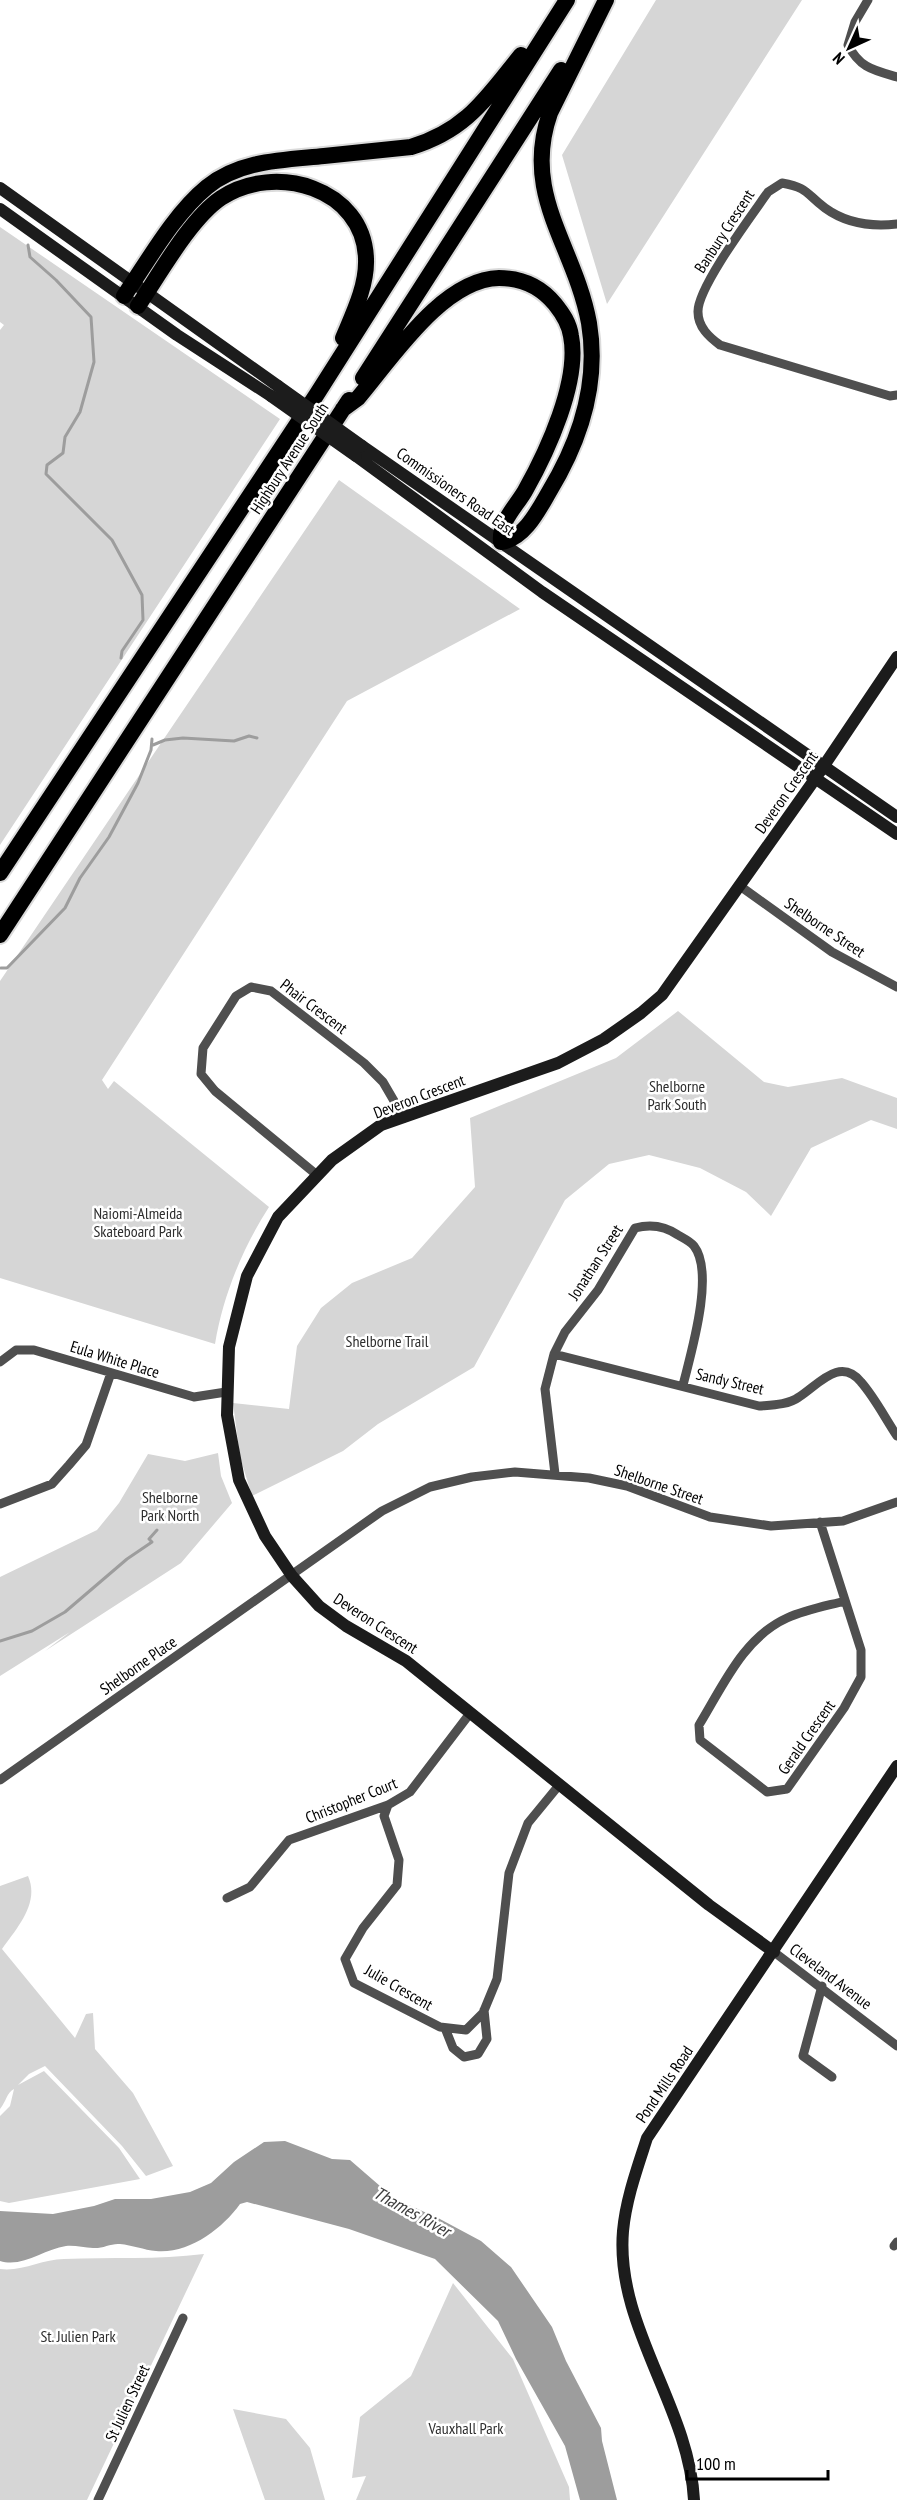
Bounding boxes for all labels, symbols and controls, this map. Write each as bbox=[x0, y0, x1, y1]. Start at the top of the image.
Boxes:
north arrow bbox=[819, 18, 879, 78]
text: N bbox=[828, 48, 849, 69]
street label: Banbury Crescent bbox=[690, 185, 759, 276]
street label: Highbury Avenue South bbox=[246, 399, 332, 517]
street label: Commissioners Road East bbox=[393, 443, 520, 540]
street label: Deveron Crescent bbox=[750, 746, 822, 837]
street label: Shelborne Street bbox=[781, 893, 869, 962]
street label: Phair Crescent bbox=[276, 974, 352, 1038]
street label: Deveron Crescent bbox=[370, 1069, 468, 1123]
park label: Shelborne Park South bbox=[648, 1076, 706, 1114]
park label: Naiomi-Almeida Skateboard Park bbox=[93, 1203, 183, 1241]
street label: Jonathan Street bbox=[563, 1220, 627, 1304]
park label: Shelborne Trail bbox=[346, 1331, 429, 1351]
street label: Eula White Place bbox=[68, 1336, 162, 1382]
street label: Sandy Street bbox=[694, 1363, 767, 1399]
street label: Shelborne Street bbox=[612, 1459, 707, 1509]
park label: Shelborne Park North bbox=[141, 1487, 199, 1525]
street label: Deveron Crescent bbox=[330, 1588, 422, 1658]
street label: Shelborne Place bbox=[96, 1631, 180, 1699]
street label: Gerald Crescent bbox=[773, 1695, 839, 1778]
street label: Christopher Court bbox=[302, 1772, 400, 1827]
street label: Cleveland Avenue bbox=[786, 1939, 876, 2013]
street label: Julie Crescent bbox=[361, 1959, 437, 2015]
street label: Pond Mills Road bbox=[631, 2042, 697, 2126]
water label: Thames River bbox=[370, 2181, 457, 2243]
park label: St. Julien Park bbox=[40, 2326, 116, 2346]
street label: St Julien Street bbox=[100, 2361, 154, 2445]
park label: Vauxhall Park bbox=[428, 2418, 504, 2438]
scale bar bbox=[687, 2443, 828, 2481]
text: 100 m bbox=[696, 2452, 736, 2475]

